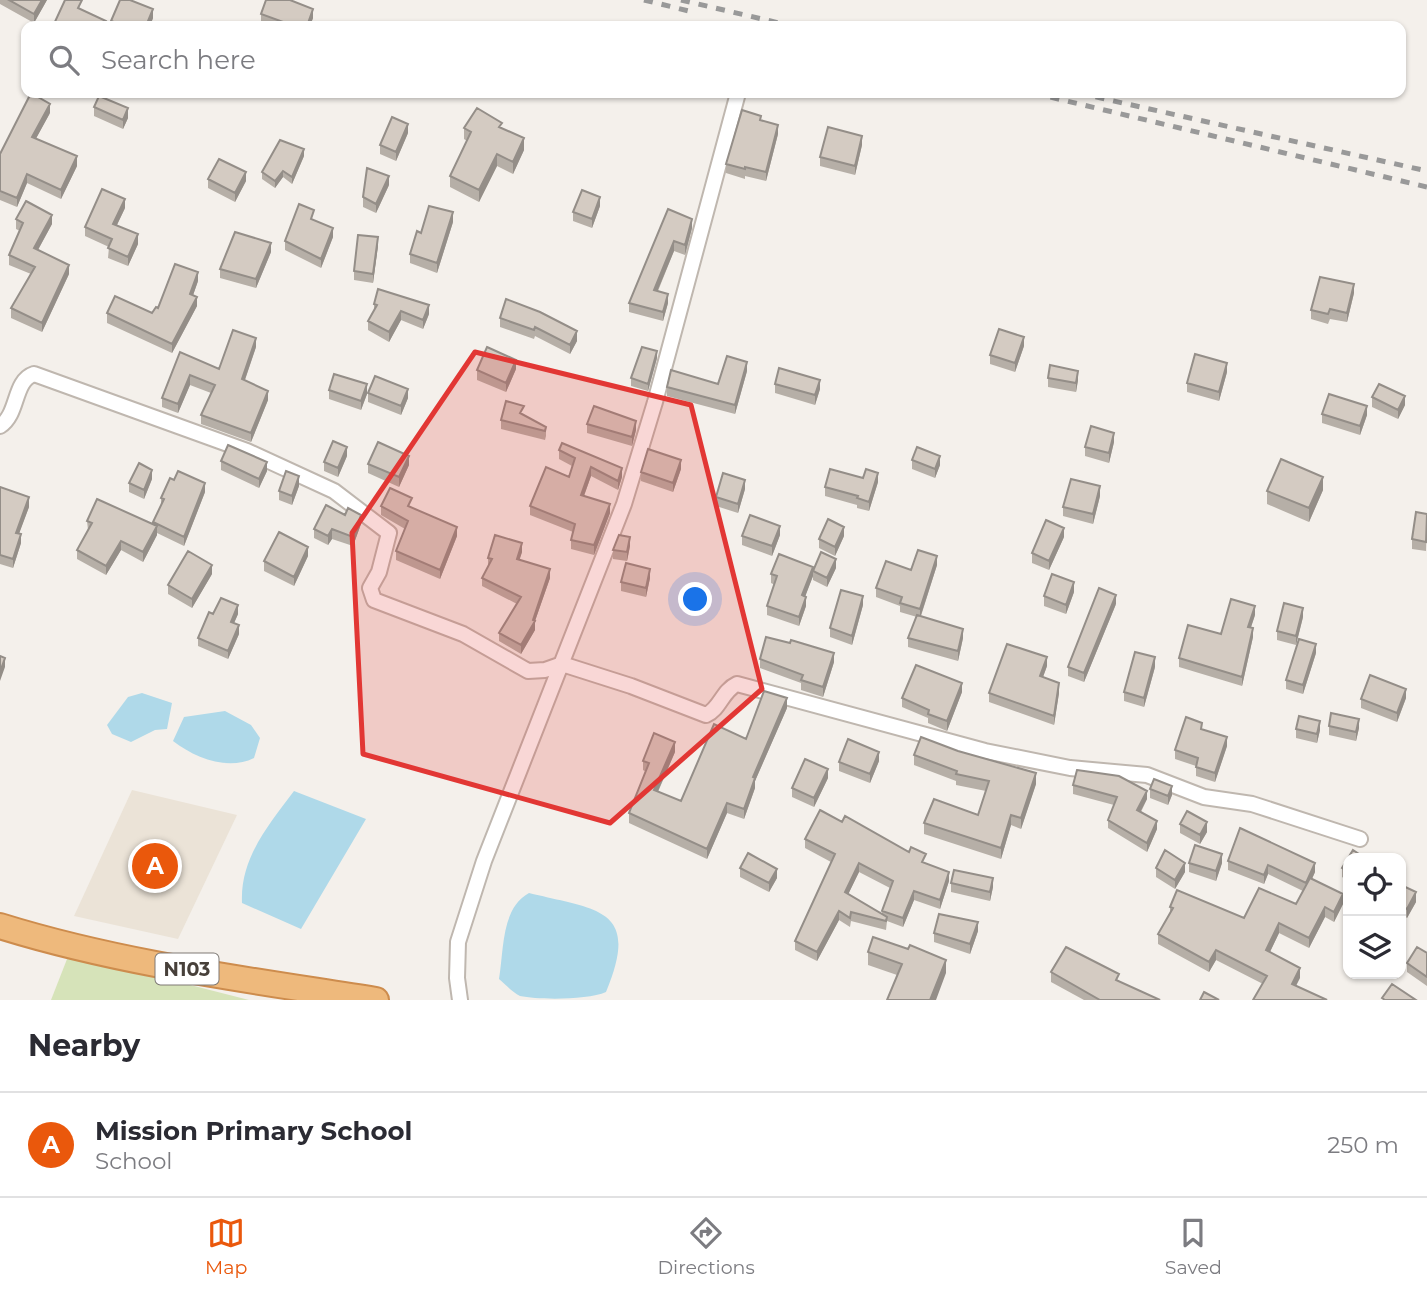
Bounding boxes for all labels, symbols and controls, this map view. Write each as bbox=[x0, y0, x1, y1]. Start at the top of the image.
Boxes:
search box bbox=[21, 21, 1406, 98]
icon: search bbox=[45, 41, 83, 79]
text: Search here bbox=[101, 44, 256, 76]
your location bbox=[678, 582, 712, 616]
pin: A bbox=[132, 840, 178, 892]
map controls bbox=[1343, 853, 1406, 979]
button: locate bbox=[1343, 853, 1406, 916]
button: layers bbox=[1343, 916, 1406, 979]
road number: N103 bbox=[156, 953, 218, 984]
text: Nearby bbox=[28, 1027, 140, 1064]
text: Mission Primary School bbox=[95, 1115, 412, 1147]
text: A bbox=[42, 1131, 60, 1159]
text: 250 m bbox=[1327, 1131, 1399, 1159]
text: School bbox=[95, 1147, 173, 1175]
tab: Map bbox=[205, 1214, 247, 1279]
tab: Directions bbox=[657, 1214, 755, 1279]
tab: Saved bbox=[1165, 1214, 1222, 1279]

